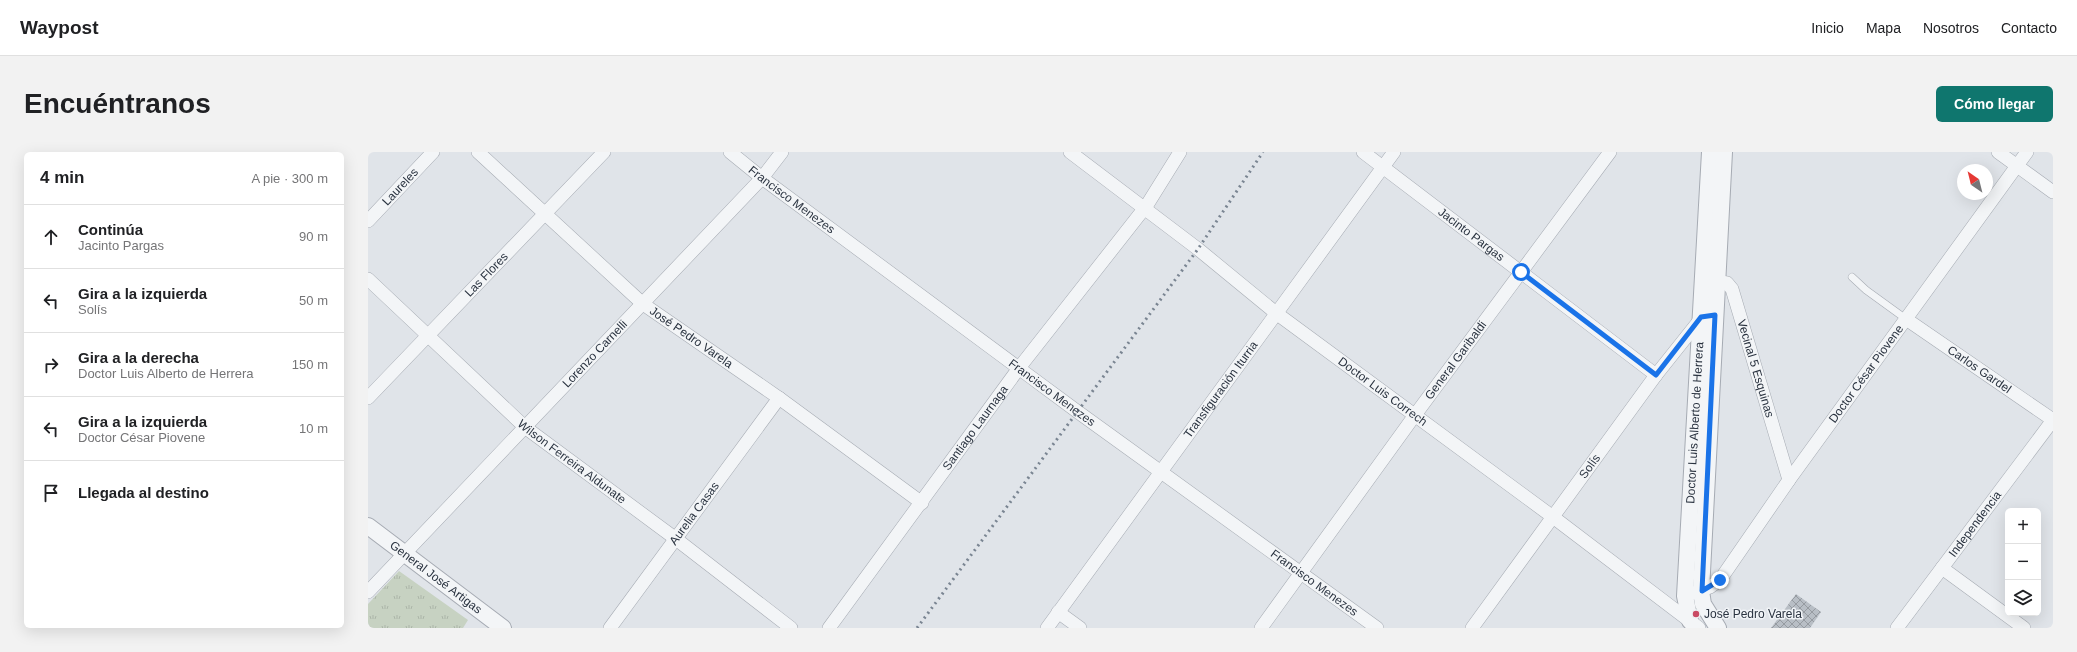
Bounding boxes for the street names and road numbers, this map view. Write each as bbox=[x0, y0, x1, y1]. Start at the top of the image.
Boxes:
street label: Francisco Menezes bbox=[746, 163, 838, 237]
street label: Laureles bbox=[379, 165, 421, 208]
street label: Jacinto Pargas bbox=[1435, 205, 1507, 264]
street label: Las Flores bbox=[462, 250, 511, 300]
street label: José Pedro Varela bbox=[647, 304, 736, 371]
street label: Lorenzo Carnelli bbox=[560, 317, 630, 390]
street label: General Garibaldi bbox=[1422, 318, 1489, 402]
street label: Vecinal 5 Esquinas bbox=[1734, 318, 1777, 419]
street label: Doctor César Piovene bbox=[1826, 322, 1906, 425]
street label: Transfiguración Iturria bbox=[1181, 338, 1261, 441]
street label: Doctor Luis Alberto de Herrera bbox=[1683, 341, 1706, 504]
street label: Carlos Gardel bbox=[1945, 343, 2014, 396]
street label: Doctor Luis Correch bbox=[1336, 354, 1430, 429]
street label: Francisco Menezes bbox=[1006, 356, 1098, 429]
street label: Santiago Laurnaga bbox=[940, 382, 1011, 473]
street label: Wilson Ferreira Aldunate bbox=[515, 417, 629, 507]
street label: Solís bbox=[1576, 451, 1603, 481]
street label: Aurelia Casas bbox=[666, 479, 722, 548]
street label: Independencia bbox=[1946, 488, 2004, 560]
street label: General José Artigas bbox=[387, 538, 485, 616]
street label: Francisco Menezes bbox=[1268, 547, 1361, 619]

